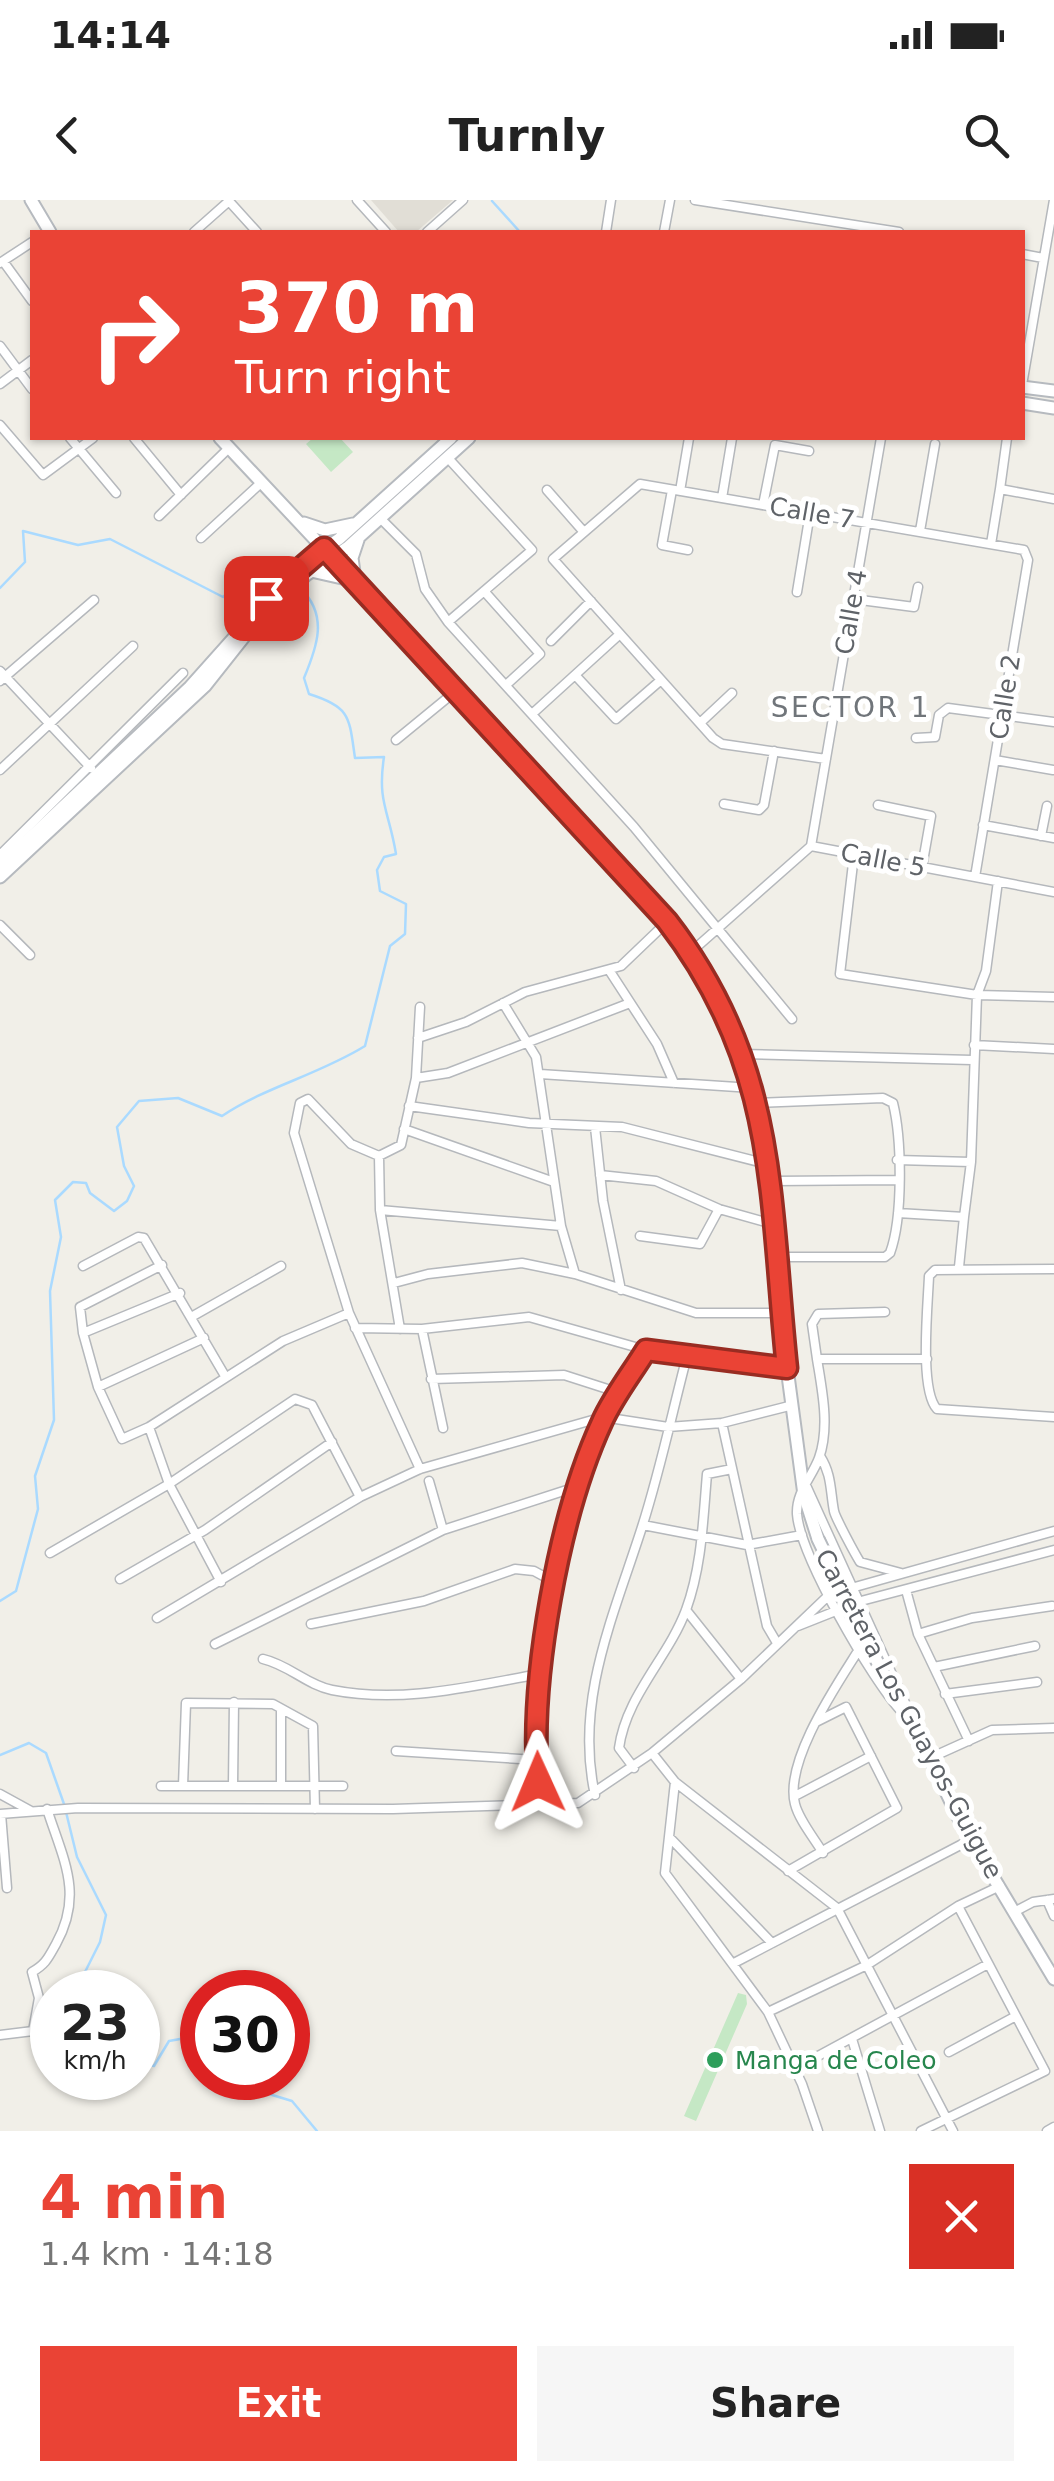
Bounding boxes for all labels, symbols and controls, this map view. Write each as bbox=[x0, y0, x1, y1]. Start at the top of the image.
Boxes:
text: 14:14 bbox=[50, 13, 171, 57]
icon: back bbox=[40, 108, 95, 163]
icon: search bbox=[959, 108, 1014, 163]
text: Turnly bbox=[449, 109, 605, 162]
text: 370 m bbox=[235, 267, 478, 349]
icon: right bbox=[70, 270, 200, 400]
text: Turn right bbox=[235, 351, 450, 404]
street label: Calle 7 bbox=[767, 491, 857, 535]
pin bbox=[224, 556, 309, 641]
street label: Calle 4 bbox=[829, 567, 873, 657]
icon: arrive bbox=[239, 571, 294, 626]
street label: Calle 2 bbox=[984, 652, 1026, 742]
district label: SECTOR 1 bbox=[771, 691, 931, 724]
street label: Calle 5 bbox=[838, 838, 928, 882]
street label: Carretera Los Guayos-Guigue bbox=[810, 1544, 1008, 1884]
position arrow bbox=[486, 1730, 590, 1834]
speed limit sign: 30 bbox=[180, 1970, 310, 2100]
text: 23 bbox=[60, 1994, 130, 2052]
text: km/h bbox=[63, 2046, 127, 2075]
place label: Manga de Coleo bbox=[735, 2046, 936, 2075]
marker: Manga de Coleo bbox=[704, 2049, 726, 2071]
text: 4 min bbox=[40, 2162, 228, 2232]
button: close bbox=[909, 2164, 1014, 2269]
text: 1.4 km · 14:18 bbox=[40, 2235, 274, 2273]
button: Exit bbox=[40, 2346, 517, 2461]
button: Share bbox=[537, 2346, 1014, 2461]

